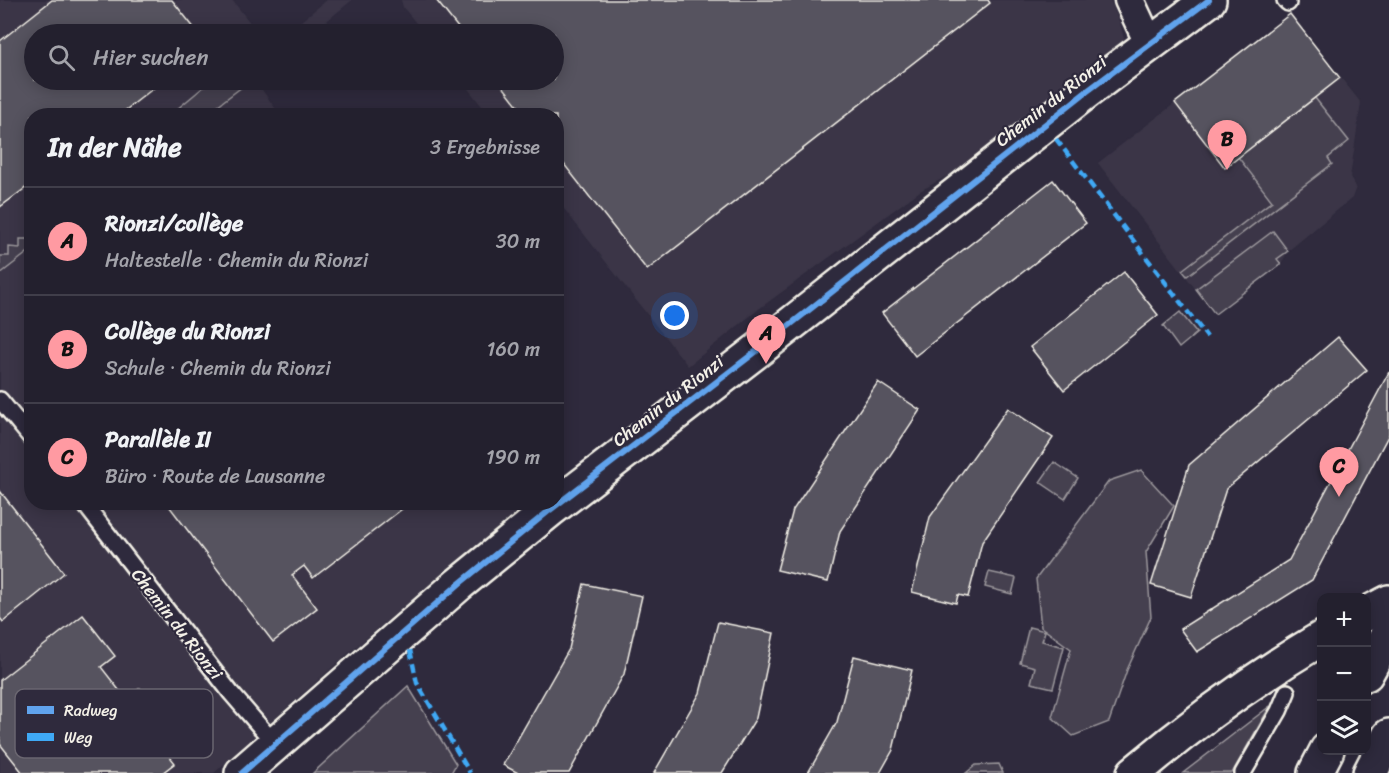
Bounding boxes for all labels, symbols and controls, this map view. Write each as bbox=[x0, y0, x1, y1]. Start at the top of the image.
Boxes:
search box bbox=[24, 24, 564, 90]
text: Hier suchen bbox=[93, 38, 208, 77]
icon: search bbox=[45, 41, 78, 74]
street label: Chemin du Rionzi bbox=[988, 46, 1115, 155]
pin: B bbox=[1208, 120, 1246, 170]
text: In der Nähe bbox=[48, 124, 182, 170]
text: 3 Ergebnisse bbox=[430, 130, 540, 165]
text: Rionzi/collège bbox=[105, 204, 243, 243]
text: A bbox=[61, 224, 74, 259]
text: 30 m bbox=[496, 224, 540, 259]
text: Haltestelle · Chemin du Rionzi bbox=[105, 243, 368, 278]
your location bbox=[660, 301, 689, 330]
text: Collège du Rionzi bbox=[105, 312, 270, 351]
pin: A bbox=[746, 314, 786, 364]
text: B bbox=[61, 332, 74, 367]
text: 160 m bbox=[487, 332, 540, 367]
street label: Chemin du Rionzi bbox=[605, 346, 732, 455]
text: Schule · Chemin du Rionzi bbox=[105, 351, 331, 386]
text: Parallèle II bbox=[105, 420, 211, 459]
text: C bbox=[61, 440, 74, 475]
text: 190 m bbox=[486, 440, 540, 475]
pin: C bbox=[1320, 448, 1358, 497]
text: Büro · Route de Lausanne bbox=[105, 459, 325, 494]
street label: Chemin du Rionzi bbox=[123, 561, 232, 688]
map controls bbox=[1317, 593, 1371, 755]
button: + bbox=[1317, 593, 1371, 647]
button: − bbox=[1317, 647, 1371, 701]
legend bbox=[15, 689, 213, 758]
text: Radweg bbox=[64, 696, 118, 725]
button: layers bbox=[1317, 701, 1371, 755]
text: Weg bbox=[64, 723, 93, 752]

